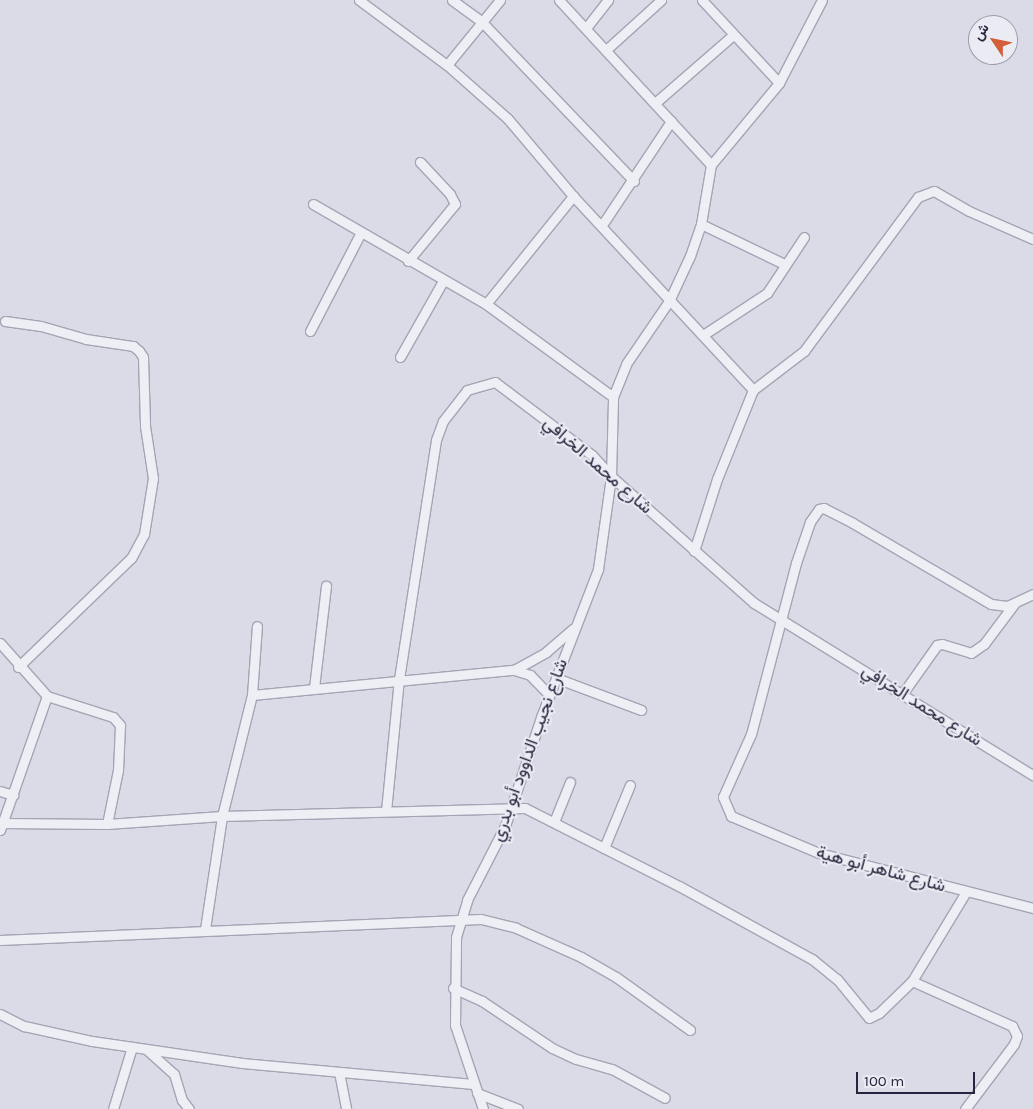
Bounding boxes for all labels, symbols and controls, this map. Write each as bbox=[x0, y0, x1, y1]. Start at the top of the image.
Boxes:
north arrow bbox=[968, 15, 1018, 65]
text: ش bbox=[969, 20, 993, 44]
street label: شارع محمد الخرافي bbox=[539, 412, 657, 518]
street label: شارع نجيب الداوود أبو بدري bbox=[486, 656, 572, 844]
street label: شارع محمد الخرافي bbox=[858, 659, 986, 751]
street label: شارع شاهر أبو هية bbox=[814, 841, 948, 897]
scale bar bbox=[858, 1062, 977, 1094]
text: 100 m bbox=[864, 1072, 904, 1090]

